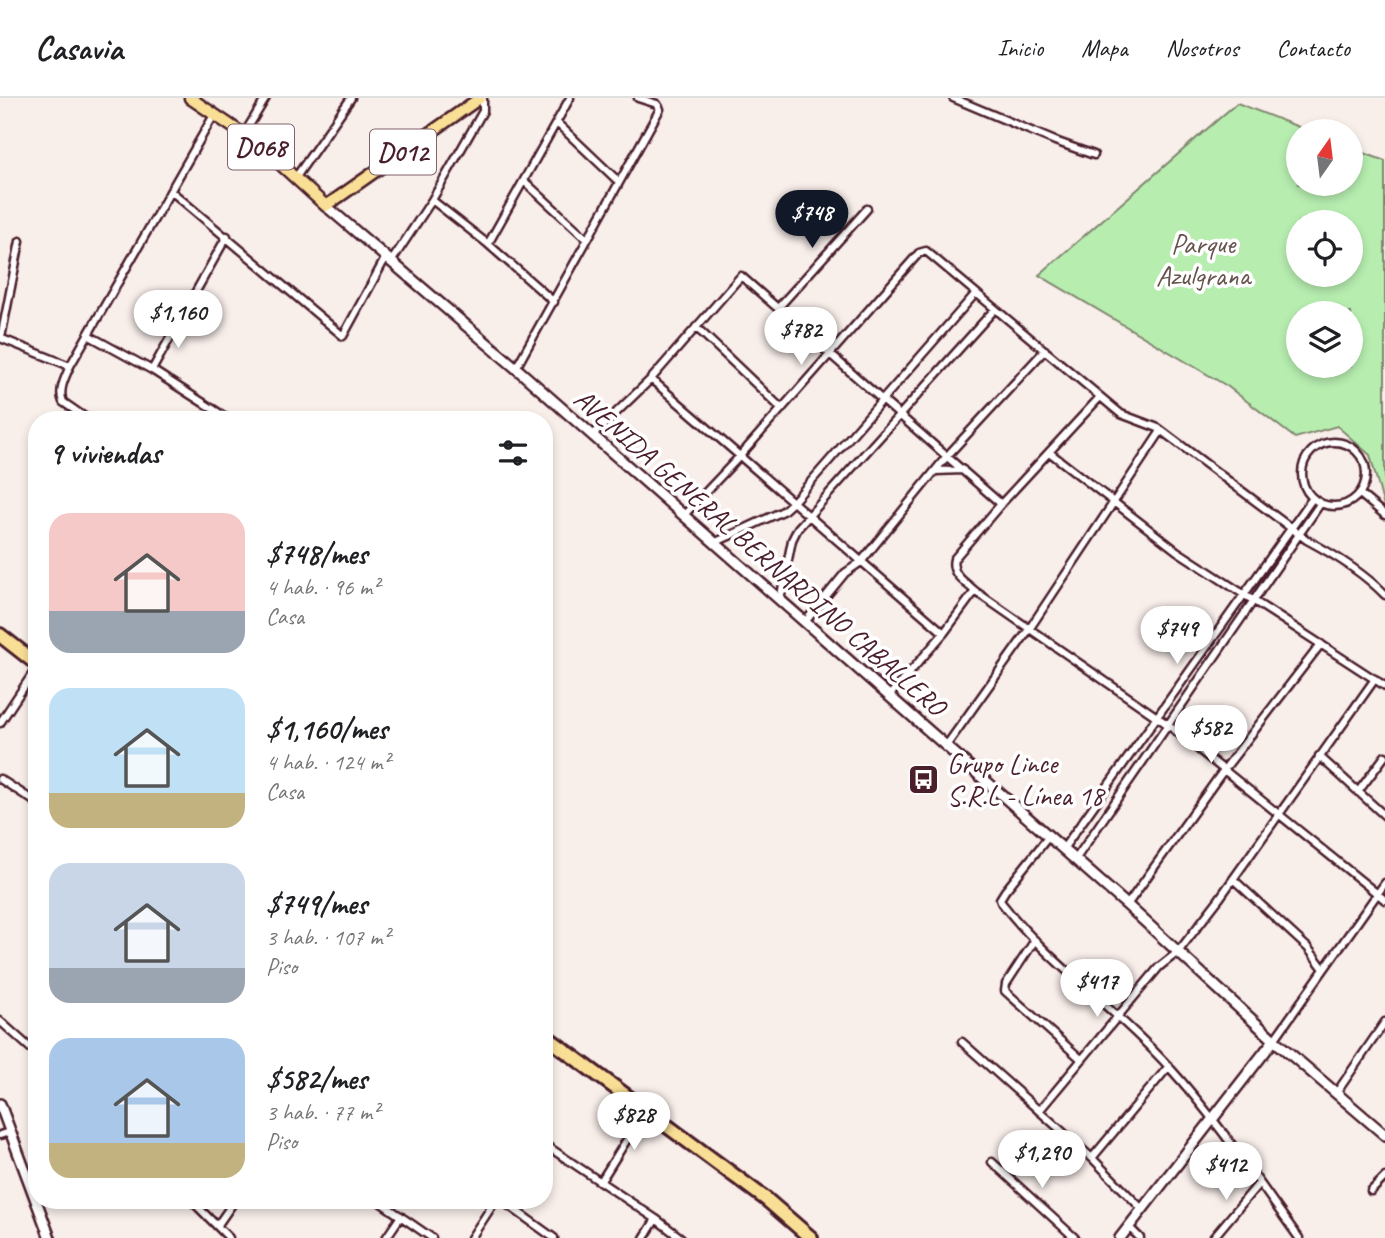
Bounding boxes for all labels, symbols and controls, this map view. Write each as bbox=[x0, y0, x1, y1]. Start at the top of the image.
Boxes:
text: Casavia bbox=[35, 27, 123, 69]
text: Inicio bbox=[997, 33, 1043, 63]
text: Mapa bbox=[1081, 33, 1128, 63]
text: Nosotros bbox=[1166, 33, 1238, 63]
text: Contacto bbox=[1276, 33, 1350, 63]
north arrow bbox=[1286, 119, 1363, 196]
map controls bbox=[1286, 119, 1363, 378]
road number: D068 bbox=[228, 124, 294, 170]
road number: D012 bbox=[370, 130, 436, 174]
pin: $748 bbox=[771, 190, 853, 250]
text: $748 bbox=[791, 198, 833, 227]
button: locate bbox=[1286, 210, 1363, 287]
park label: Parque Azulgrana bbox=[1156, 226, 1252, 293]
pin: $1,160 bbox=[121, 290, 235, 350]
text: $1,160 bbox=[150, 298, 206, 327]
button: layers bbox=[1286, 301, 1363, 378]
pin: $782 bbox=[760, 308, 842, 367]
text: $782 bbox=[780, 315, 822, 344]
street label: AVENIDA GENERAL BERNARDINO CABALLERO bbox=[567, 381, 955, 725]
text: 9 viviendas bbox=[49, 434, 161, 472]
icon: filters bbox=[494, 434, 532, 472]
text: $748/mes bbox=[266, 535, 367, 573]
icon: home bbox=[105, 541, 189, 625]
text: 4 hab. · 96 m² bbox=[266, 573, 379, 602]
text: Casa bbox=[266, 602, 304, 631]
pin: $749 bbox=[1136, 606, 1218, 666]
text: $749 bbox=[1156, 614, 1198, 643]
pin: $582 bbox=[1170, 706, 1252, 765]
text: $1,160/mes bbox=[266, 710, 388, 748]
text: $582 bbox=[1190, 713, 1232, 742]
icon: home bbox=[105, 716, 189, 800]
place label: Grupo Lince S.R.L - Línea 18 bbox=[947, 746, 1106, 813]
text: 4 hab. · 124 m² bbox=[266, 748, 390, 777]
bus stop icon: Grupo Lince S.R.L - Línea 18 bbox=[907, 762, 941, 796]
text: Casa bbox=[266, 777, 304, 806]
text: $749/mes bbox=[266, 885, 367, 923]
icon: home bbox=[105, 891, 189, 975]
text: 3 hab. · 107 m² bbox=[266, 923, 390, 952]
text: Piso bbox=[266, 952, 297, 981]
pin: $417 bbox=[1056, 960, 1138, 1019]
text: $417 bbox=[1076, 967, 1118, 996]
text: $582/mes bbox=[266, 1060, 367, 1098]
icon: home bbox=[105, 1066, 189, 1150]
pin: $828 bbox=[593, 1093, 675, 1152]
text: 3 hab. · 77 m² bbox=[266, 1098, 379, 1127]
text: $828 bbox=[613, 1100, 655, 1129]
text: Piso bbox=[266, 1127, 297, 1156]
pin: $1,290 bbox=[985, 1130, 1099, 1190]
text: $1,290 bbox=[1014, 1138, 1070, 1167]
pin: $412 bbox=[1185, 1142, 1267, 1202]
text: $412 bbox=[1205, 1150, 1247, 1179]

